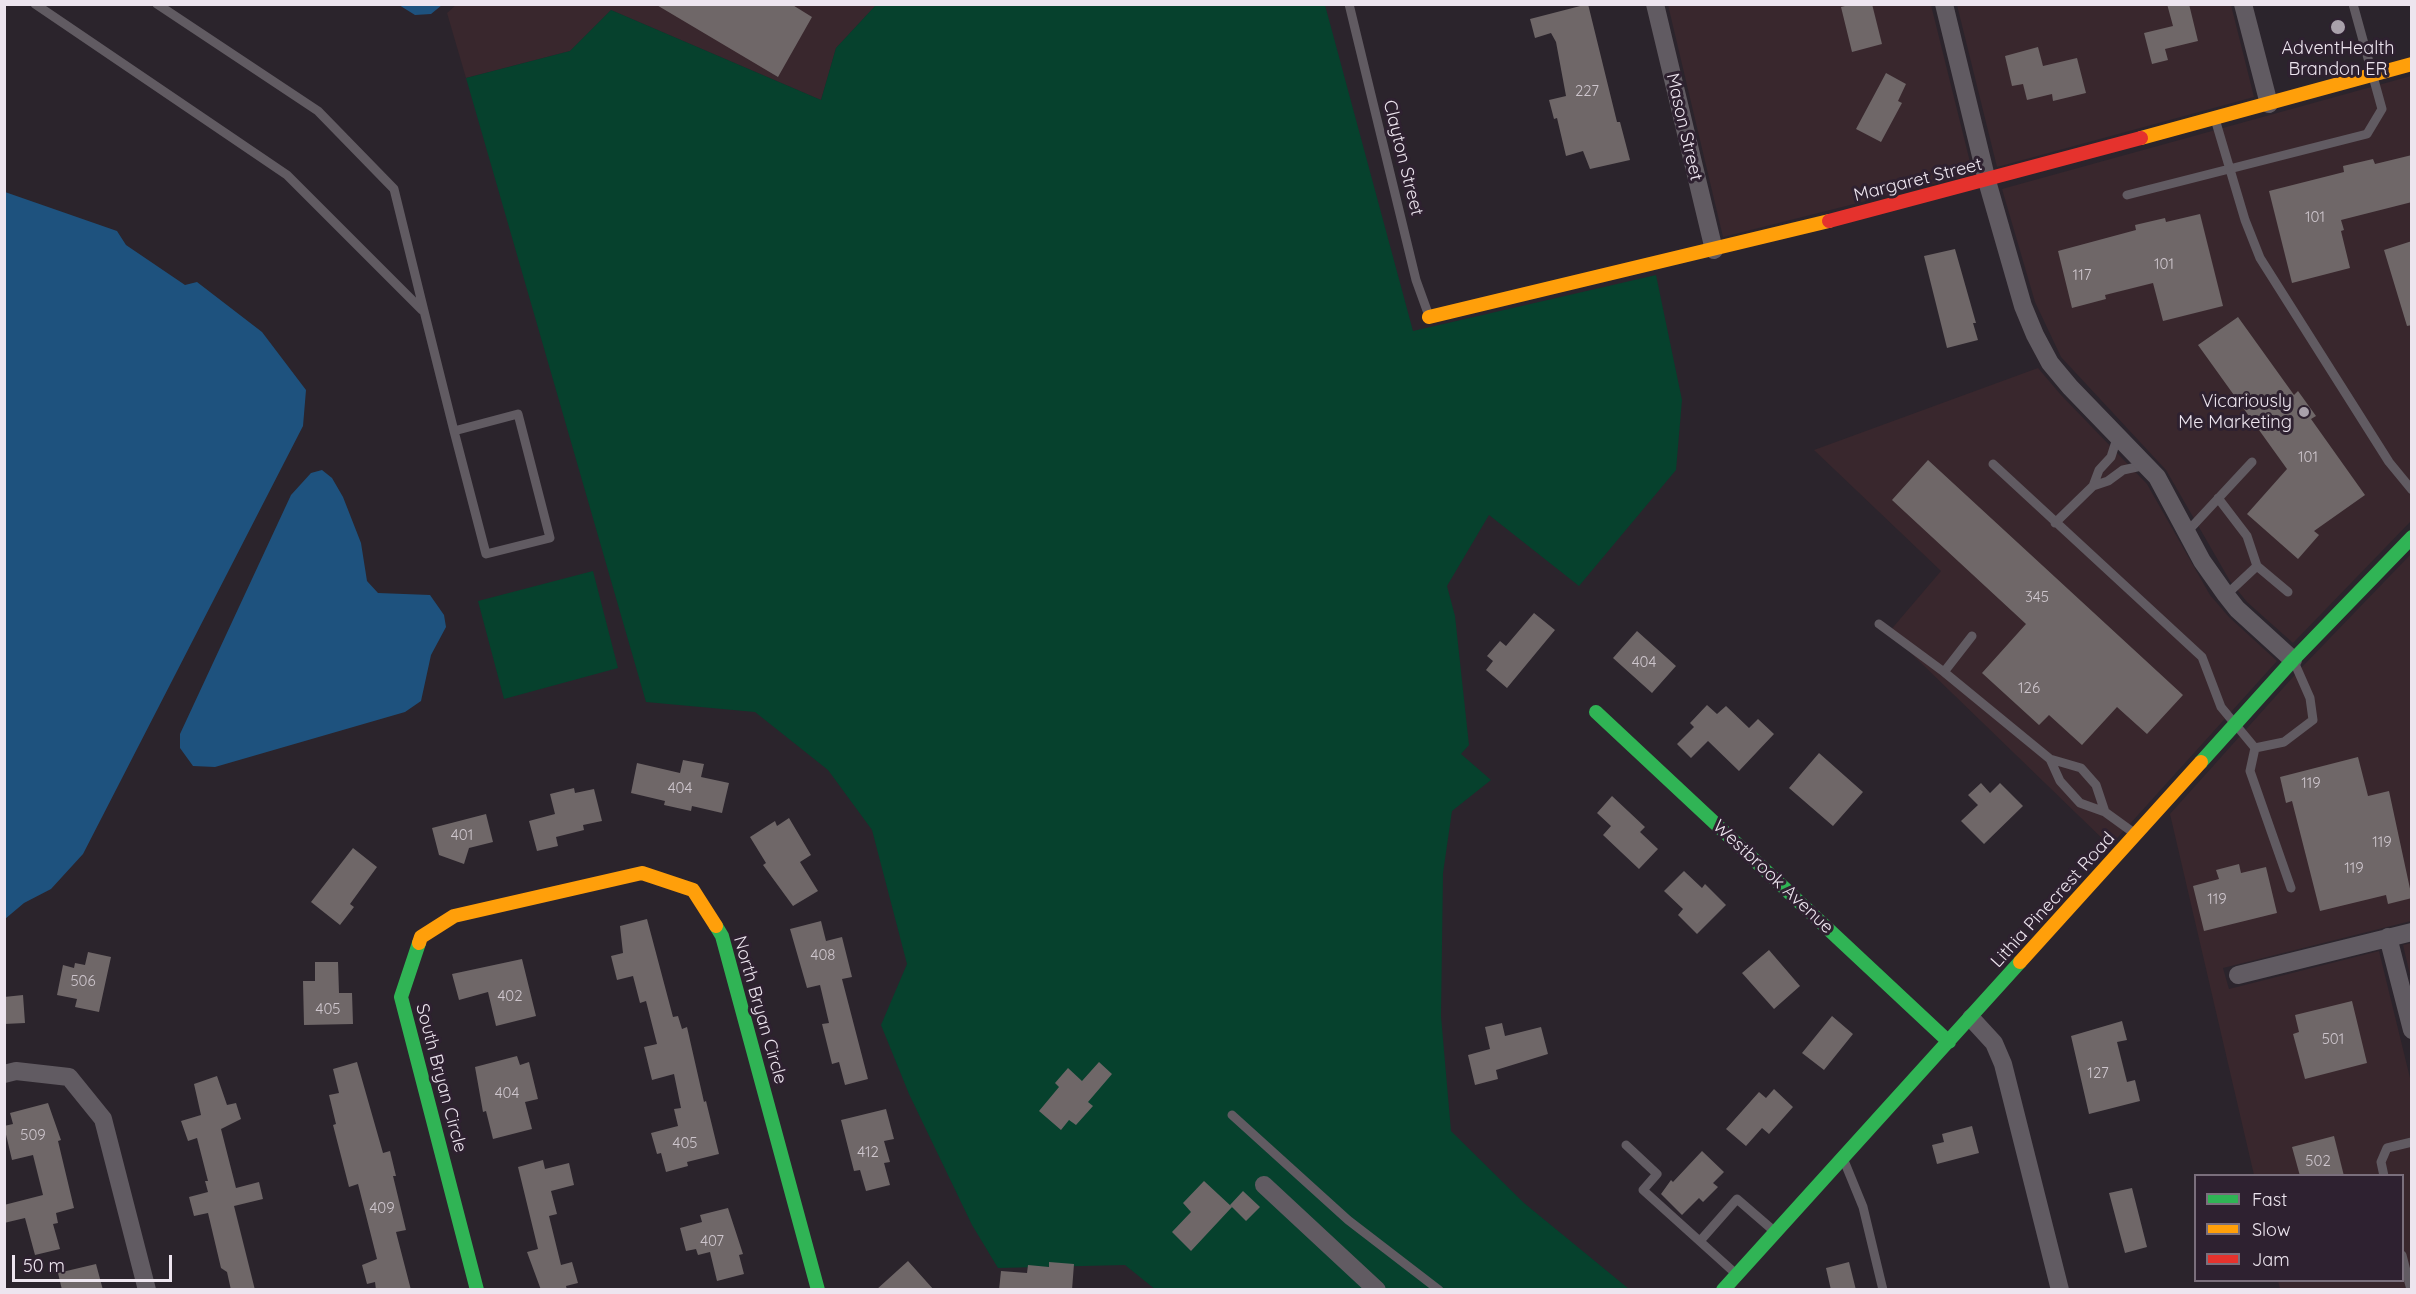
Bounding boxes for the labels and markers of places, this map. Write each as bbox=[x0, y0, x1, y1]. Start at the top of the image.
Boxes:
marker: AdventHealth Brandon ER bbox=[2329, 18, 2347, 36]
place label: AdventHealth Brandon ER bbox=[2281, 38, 2395, 80]
place label: Vicariously Me Marketing bbox=[2178, 391, 2292, 434]
marker: Vicariously Me Marketing bbox=[2297, 405, 2311, 419]

